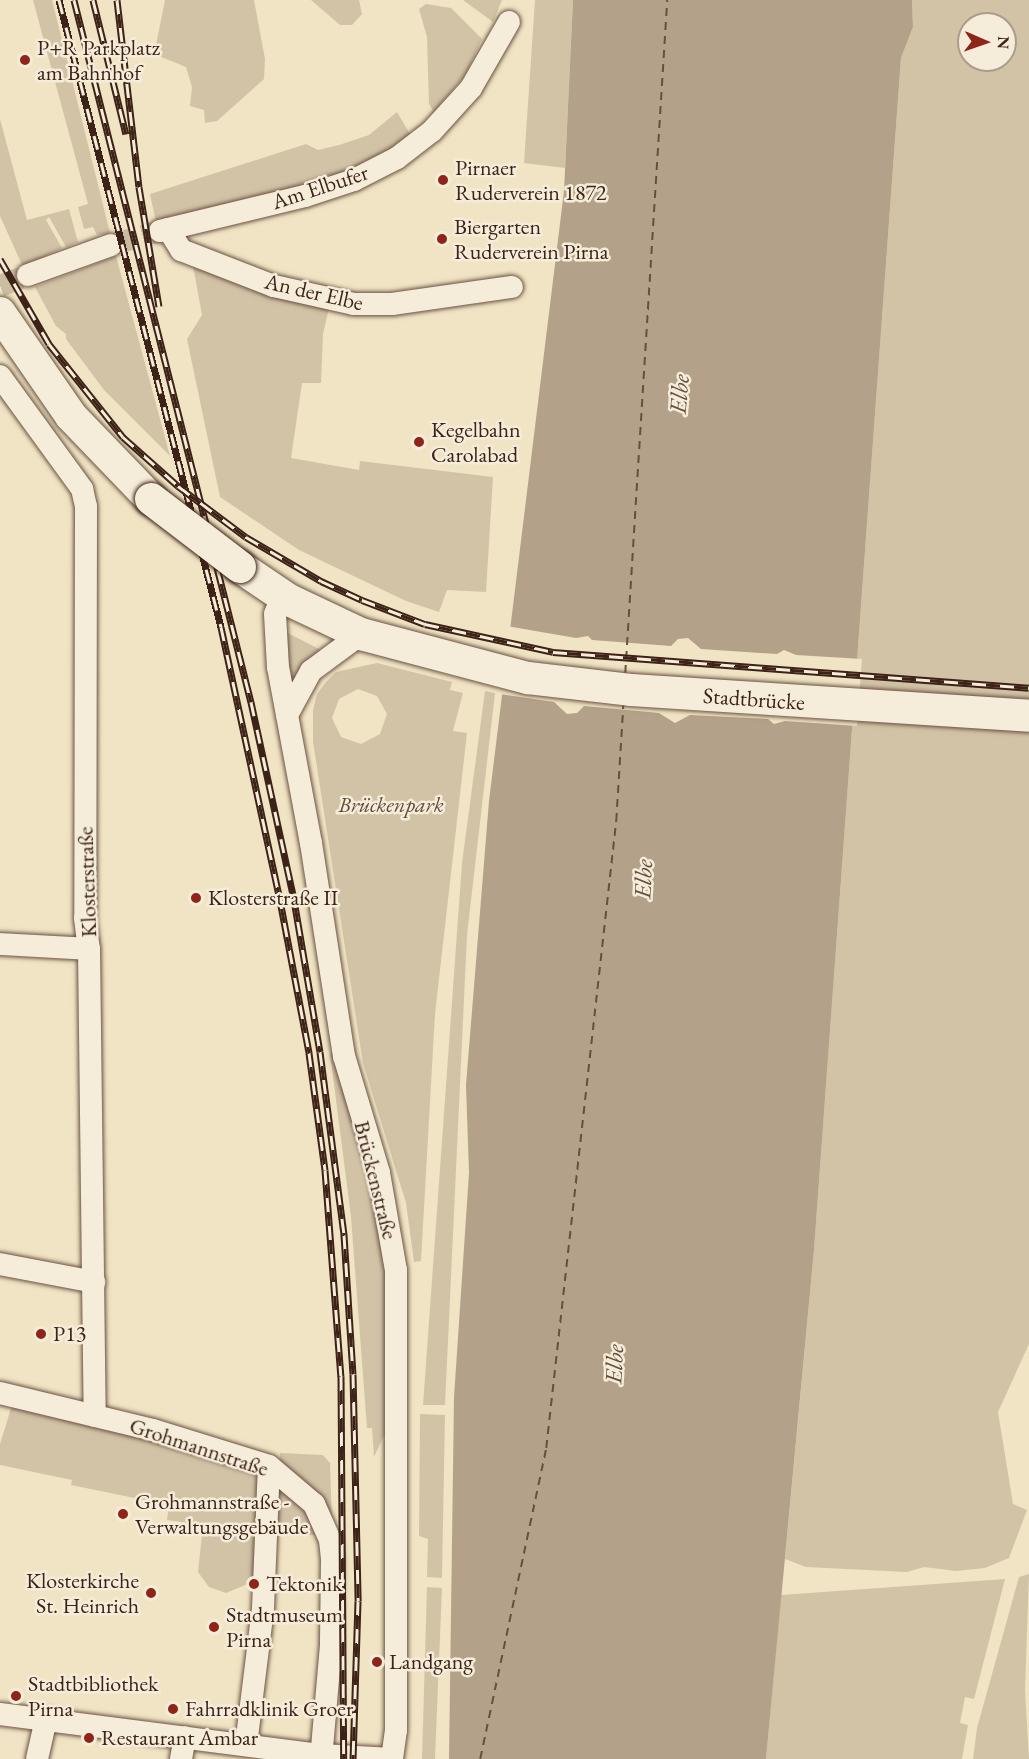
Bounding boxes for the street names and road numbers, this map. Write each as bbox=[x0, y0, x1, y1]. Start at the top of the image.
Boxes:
street label: Am Elbufer bbox=[268, 159, 372, 215]
street label: An der Elbe bbox=[262, 268, 366, 316]
street label: Stadtbrücke bbox=[702, 682, 806, 716]
street label: Klosterstraße bbox=[72, 826, 102, 938]
street label: Brückenstraße bbox=[349, 1118, 403, 1242]
street label: Grohmannstraße bbox=[126, 1412, 272, 1482]

